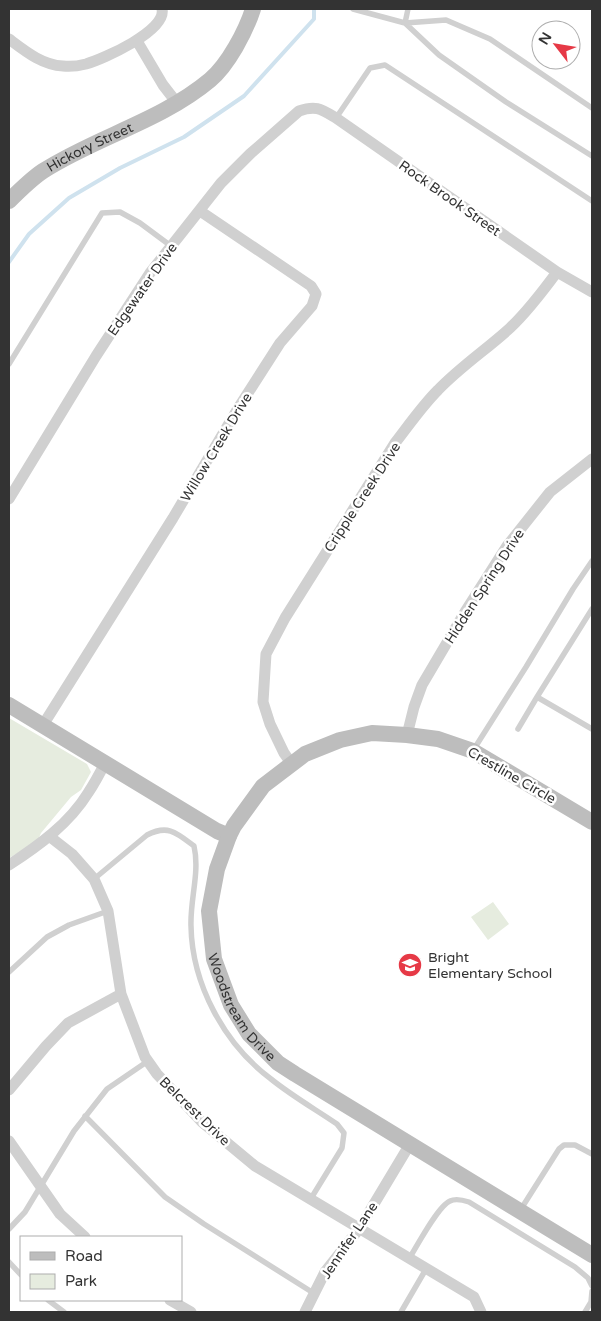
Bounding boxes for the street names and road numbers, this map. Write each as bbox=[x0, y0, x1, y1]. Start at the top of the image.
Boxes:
street label: Hickory Street bbox=[44, 119, 136, 176]
street label: Rock Brook Street bbox=[396, 157, 504, 240]
street label: Edgewater Drive bbox=[104, 239, 181, 339]
street label: Willow Creek Drive bbox=[177, 390, 256, 505]
street label: Cripple Creek Drive bbox=[321, 439, 404, 555]
street label: Hidden Spring Drive bbox=[441, 526, 528, 647]
street label: Crestline Circle bbox=[465, 743, 559, 808]
street label: Woodstream Drive bbox=[204, 951, 279, 1065]
street label: Belcrest Drive bbox=[156, 1073, 234, 1149]
street label: Jennifer Lane bbox=[317, 1198, 381, 1282]

